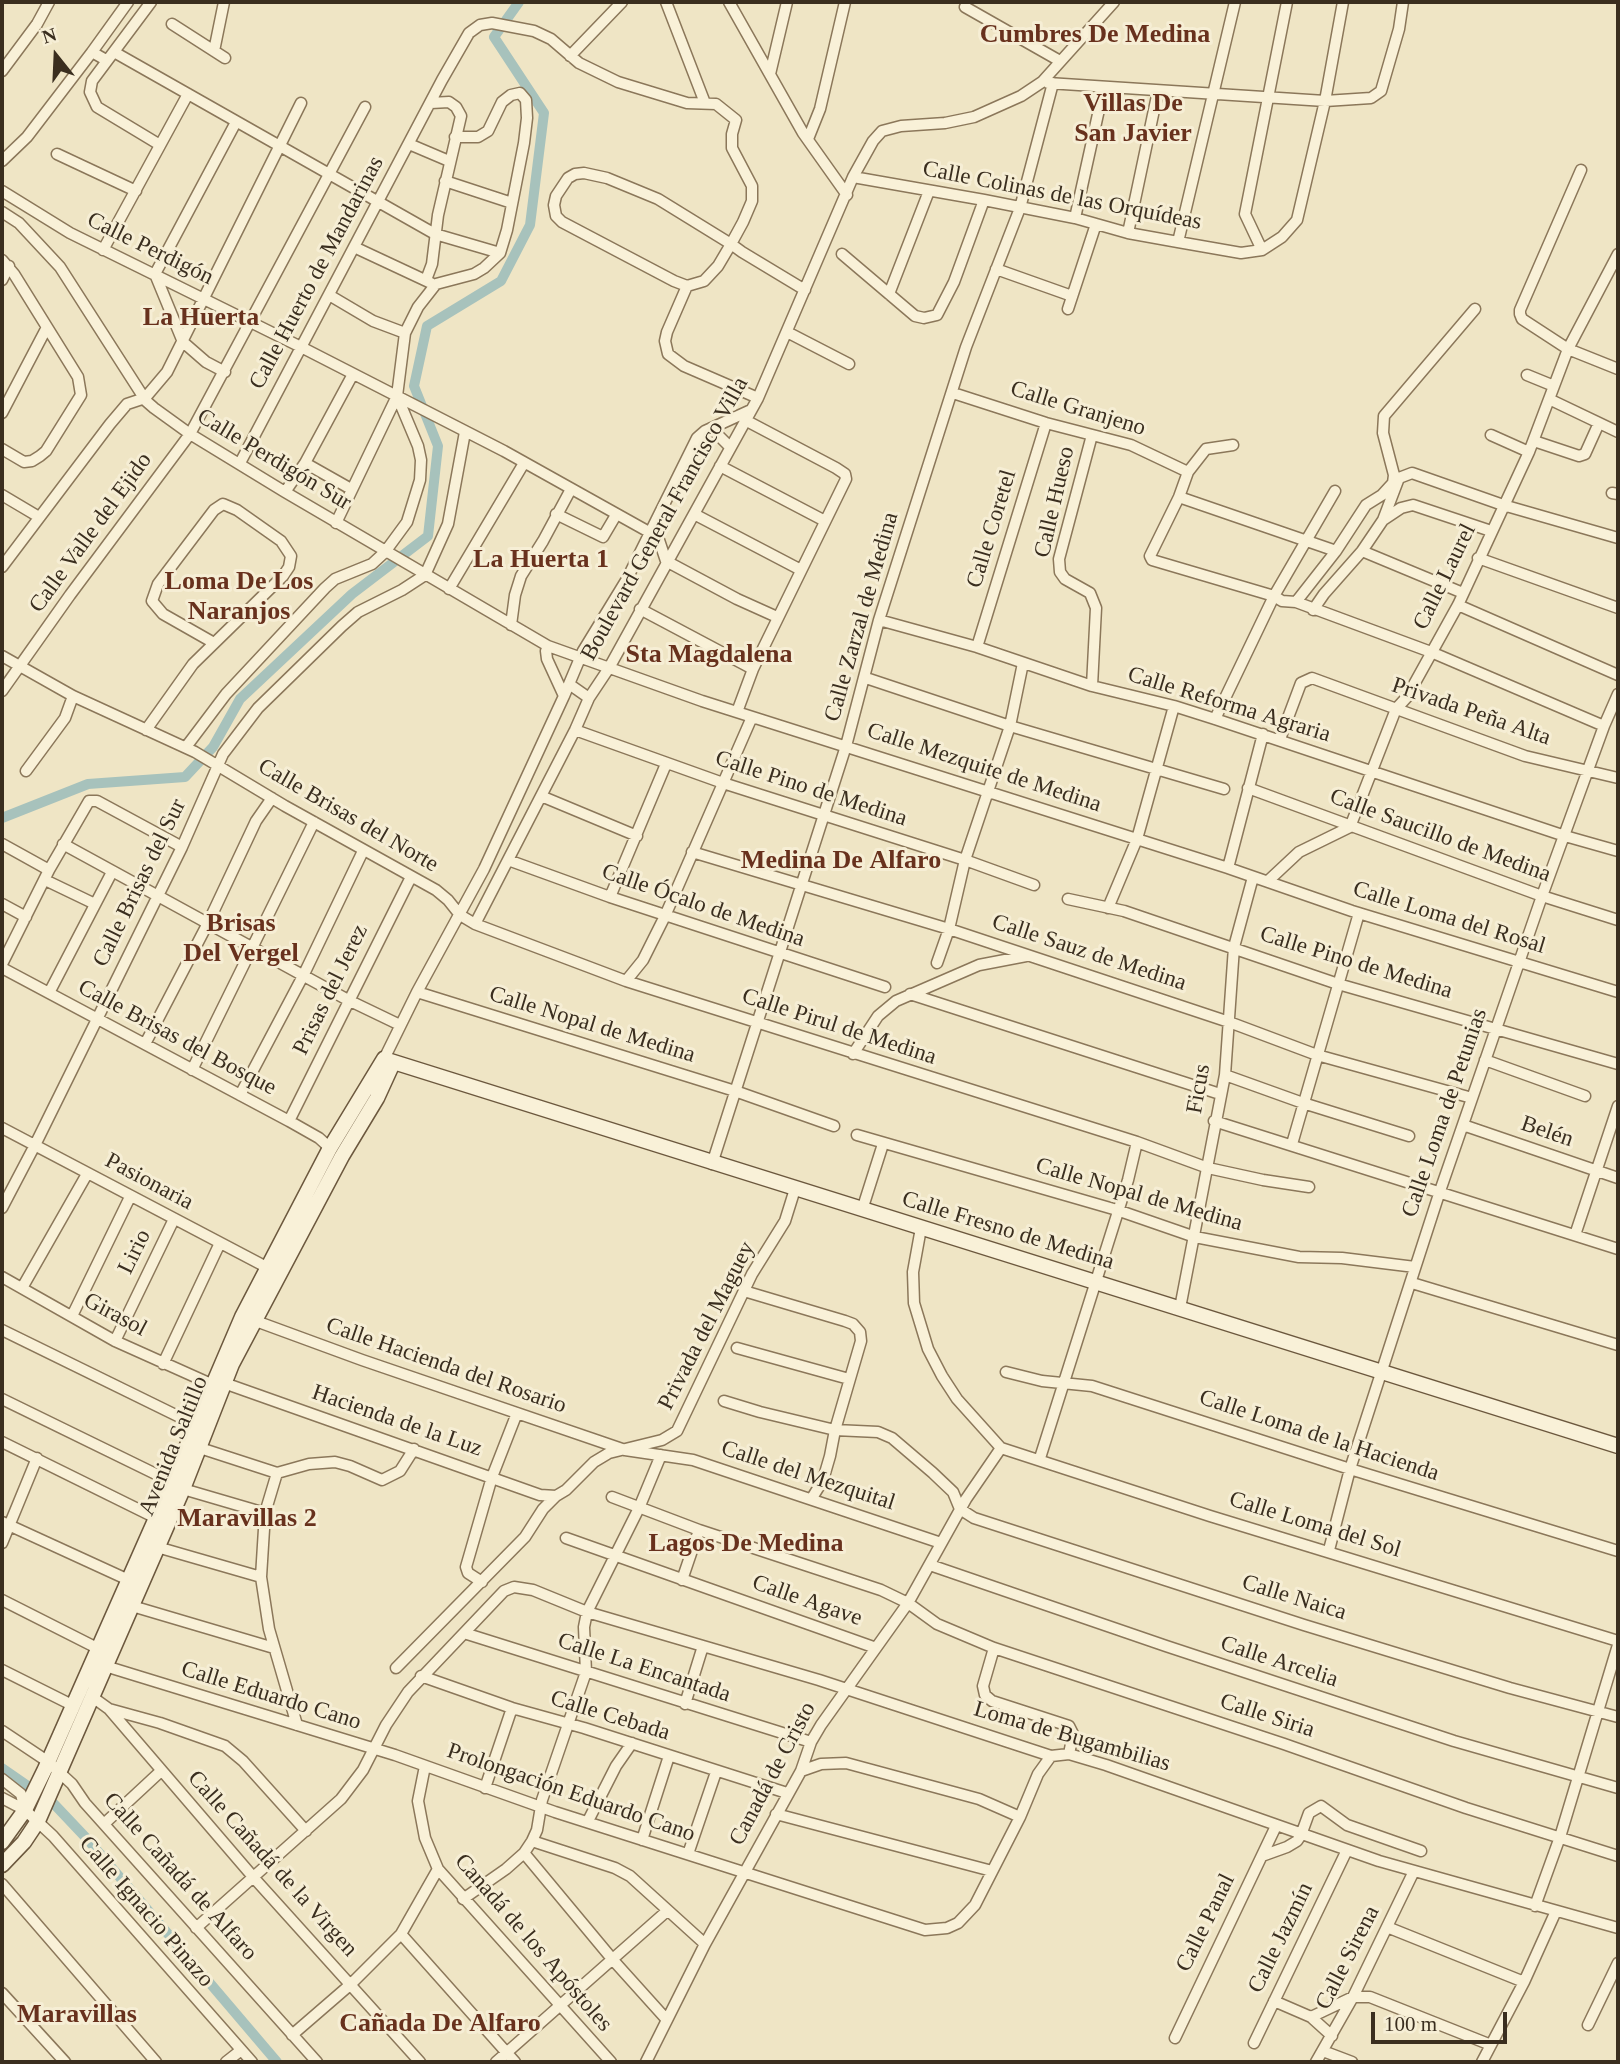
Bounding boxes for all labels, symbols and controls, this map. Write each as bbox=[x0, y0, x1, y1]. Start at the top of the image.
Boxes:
district label: Cumbres De Medina bbox=[980, 19, 1210, 51]
north arrow bbox=[21, 21, 91, 91]
text: N bbox=[40, 23, 59, 48]
district label: Villas De San Javier bbox=[1074, 88, 1192, 150]
street label: Calle Huerto de Mandarinas bbox=[244, 152, 390, 394]
street label: Calle Colinas de las Orquídeas bbox=[920, 155, 1204, 237]
street label: Calle Perdigón bbox=[82, 206, 218, 292]
district label: La Huerta bbox=[143, 302, 259, 334]
street label: Boulevard General Francisco Villa bbox=[575, 372, 755, 666]
street label: Calle Granjeno bbox=[1007, 375, 1149, 443]
street label: Calle Perdigón Sur bbox=[192, 403, 356, 517]
street label: Calle Hueso bbox=[1029, 444, 1081, 560]
street label: Calle Valle del Ejido bbox=[24, 448, 158, 618]
street label: Calle Coretel bbox=[961, 467, 1023, 591]
street label: Calle Zarzal de Medina bbox=[819, 509, 905, 725]
street label: Calle Laurel bbox=[1408, 520, 1482, 634]
district label: La Huerta 1 bbox=[473, 544, 609, 576]
district label: Loma De Los Naranjos bbox=[165, 566, 313, 628]
district label: Sta Magdalena bbox=[626, 639, 792, 671]
street label: Calle Reforma Agraria bbox=[1124, 661, 1334, 749]
street label: Privada Peña Alta bbox=[1388, 672, 1554, 752]
street label: Calle Mezquite de Medina bbox=[863, 717, 1105, 819]
street label: Calle Pino de Medina bbox=[712, 745, 910, 833]
street label: Calle Brisas del Norte bbox=[253, 753, 443, 879]
street label: Calle Saucillo de Medina bbox=[1326, 783, 1554, 889]
street label: Calle Brisas del Sur bbox=[87, 795, 193, 971]
district label: Medina De Alfaro bbox=[741, 845, 941, 877]
street label: Calle Ócalo de Medina bbox=[598, 858, 808, 954]
street label: Calle Loma del Rosal bbox=[1349, 876, 1549, 960]
district label: Brisas Del Vergel bbox=[183, 908, 299, 970]
street label: Calle Sauz de Medina bbox=[988, 909, 1190, 997]
street label: Prisas del Jerez bbox=[288, 920, 374, 1060]
street label: Calle Pino de Medina bbox=[1256, 921, 1456, 1005]
street label: Calle Brisas del Bosque bbox=[73, 974, 281, 1102]
street label: Calle Nopal de Medina bbox=[486, 981, 698, 1069]
street label: Calle Pirul de Medina bbox=[738, 983, 940, 1071]
street label: Calle Loma de Petunias bbox=[1396, 1005, 1494, 1221]
street label: Ficus bbox=[1181, 1062, 1217, 1116]
street label: Belén bbox=[1517, 1110, 1577, 1154]
street label: Pasionaria bbox=[100, 1147, 198, 1217]
street label: Calle Nopal de Medina bbox=[1032, 1152, 1246, 1238]
street label: Calle Fresno de Medina bbox=[899, 1186, 1117, 1276]
street label: Lirio bbox=[113, 1225, 157, 1279]
street label: Privada del Maguey bbox=[653, 1237, 761, 1415]
street label: Girasol bbox=[79, 1287, 151, 1343]
street label: Calle Hacienda del Rosario bbox=[322, 1312, 570, 1420]
street label: Avenida Saltillo bbox=[133, 1372, 215, 1520]
street label: Hacienda de la Luz bbox=[308, 1379, 486, 1463]
street label: Calle Loma de la Hacienda bbox=[1196, 1384, 1442, 1488]
street label: Calle del Mezquital bbox=[717, 1435, 899, 1517]
street label: Calle Loma del Sol bbox=[1226, 1486, 1404, 1564]
district label: Maravillas 2 bbox=[177, 1503, 317, 1535]
district label: Lagos De Medina bbox=[648, 1528, 844, 1560]
street label: Calle Agave bbox=[748, 1569, 866, 1633]
street label: Calle Naica bbox=[1238, 1569, 1350, 1627]
street label: Calle La Encantada bbox=[554, 1627, 734, 1709]
street label: Calle Arcelia bbox=[1217, 1630, 1341, 1694]
street label: Calle Eduardo Cano bbox=[178, 1656, 364, 1736]
street label: Calle Cebada bbox=[547, 1685, 673, 1747]
street label: Calle Siria bbox=[1216, 1688, 1318, 1744]
street label: Loma de Bugambilias bbox=[971, 1696, 1173, 1778]
street label: Canadá de Cristo bbox=[724, 1698, 822, 1850]
street label: Prolongación Eduardo Cano bbox=[443, 1738, 699, 1848]
street label: Calle Cañadá de la Virgen bbox=[181, 1765, 363, 1963]
street label: Calle Cañadá de Alfaro bbox=[97, 1787, 263, 1967]
street label: Calle Ignacio Pinazo bbox=[73, 1831, 219, 1993]
street label: Canadá de los Apóstoles bbox=[448, 1848, 618, 2038]
street label: Calle Panal bbox=[1170, 1870, 1242, 1976]
street label: Calle Jazmín bbox=[1242, 1878, 1320, 1998]
street label: Calle Sirena bbox=[1310, 1901, 1386, 2015]
scale bar bbox=[1375, 1997, 1512, 2041]
district label: Maravillas bbox=[17, 1999, 137, 2031]
district label: Cañada De Alfaro bbox=[339, 2008, 541, 2040]
text: 100 m bbox=[1384, 2012, 1437, 2036]

